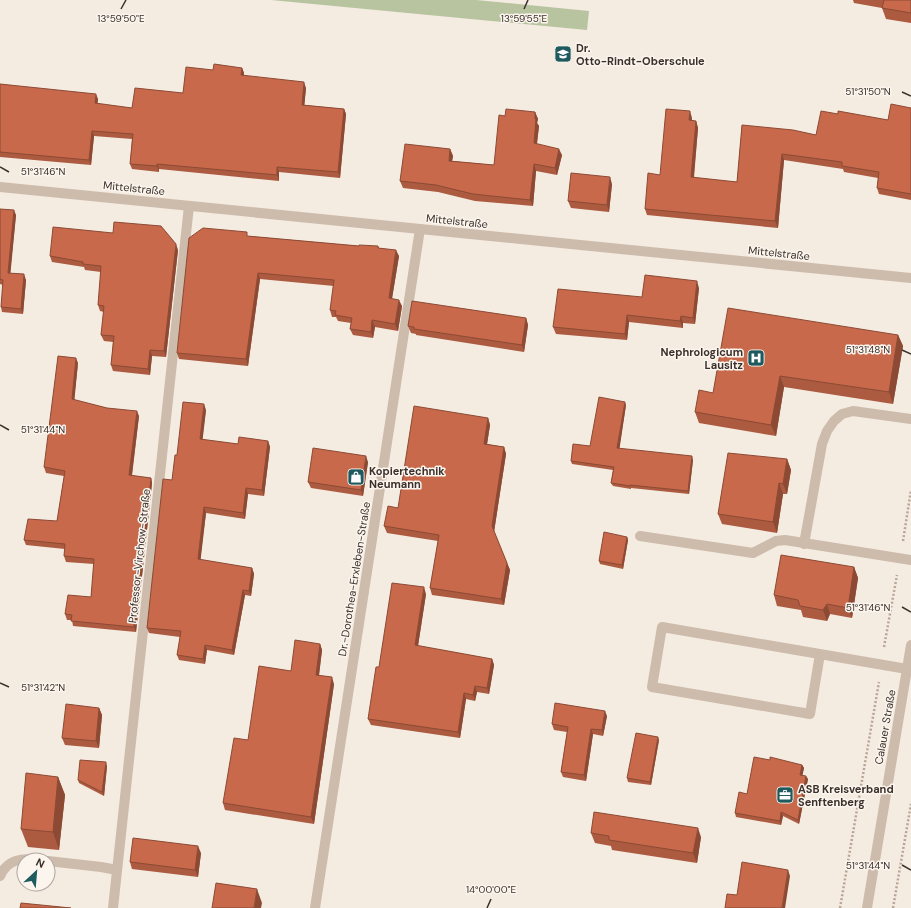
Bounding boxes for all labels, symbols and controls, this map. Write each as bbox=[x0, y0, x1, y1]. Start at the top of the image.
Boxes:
text: 13°59'50"E bbox=[97, 12, 145, 25]
text: 13°59'55"E bbox=[501, 12, 548, 25]
place label: Dr. Otto-Rindt-Oberschule bbox=[576, 41, 705, 68]
school or university icon: Dr. Otto-Rindt-Oberschule bbox=[553, 44, 573, 64]
text: 51°31'50"N bbox=[845, 85, 891, 98]
text: 51°31'46"N bbox=[21, 165, 65, 178]
street label: Mittelstraße bbox=[102, 178, 166, 198]
street label: Mittelstraße bbox=[425, 211, 489, 231]
street label: Mittelstraße bbox=[747, 243, 811, 263]
text: 51°31'48"N bbox=[846, 343, 890, 356]
place label: Nephrologicum Lausitz bbox=[661, 345, 743, 372]
hospital icon: Nephrologicum Lausitz bbox=[746, 348, 766, 368]
text: 51°31'44"N bbox=[21, 423, 65, 436]
place label: Kopiertechnik Neumann bbox=[369, 464, 445, 491]
shop icon: Kopiertechnik Neumann bbox=[346, 467, 366, 487]
street label: Professor-Virchow-Straße bbox=[125, 488, 153, 624]
street label: Dr.-Dorothea-Erxleben-Straße bbox=[335, 501, 373, 657]
text: 51°31'46"N bbox=[846, 601, 890, 614]
text: 51°31'42"N bbox=[21, 681, 65, 694]
street label: Calauer Straße bbox=[872, 688, 898, 766]
place label: ASB Kreisverband Senftenberg bbox=[798, 782, 894, 809]
office icon: ASB Kreisverband Senftenberg bbox=[775, 785, 795, 805]
north arrow bbox=[16, 852, 56, 892]
text: N bbox=[34, 855, 47, 871]
text: 51°31'44"N bbox=[846, 859, 890, 872]
text: 14°00'00"E bbox=[466, 883, 516, 896]

